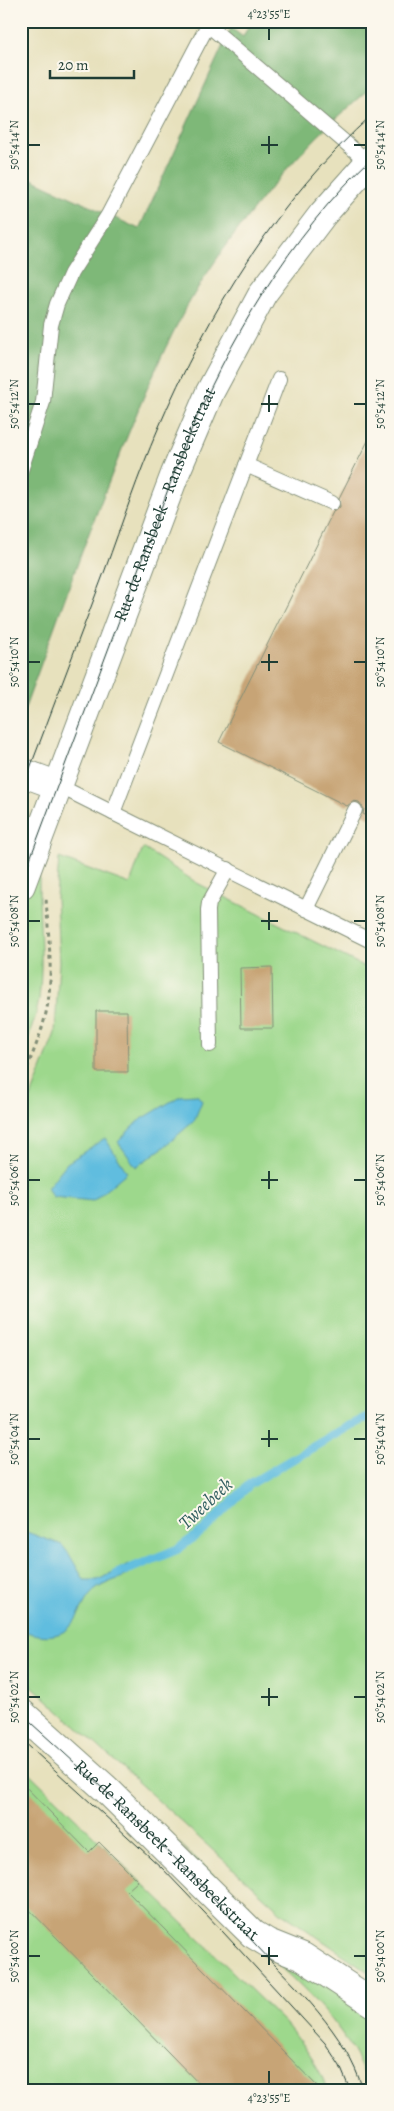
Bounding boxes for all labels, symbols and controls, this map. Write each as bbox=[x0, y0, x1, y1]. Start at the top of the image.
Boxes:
text: 4°23'55"E bbox=[248, 6, 290, 22]
scale bar bbox=[50, 48, 134, 80]
text: 20 m bbox=[58, 55, 89, 75]
text: 50°54'14"N bbox=[6, 120, 22, 170]
text: 50°54'14"N bbox=[372, 120, 388, 170]
text: 50°54'12"N bbox=[6, 379, 22, 429]
text: 50°54'12"N bbox=[372, 379, 388, 429]
street label: Rue de Ransbeek - Ransbeekstraat bbox=[108, 383, 221, 625]
text: 50°54'10"N bbox=[6, 636, 22, 687]
text: 50°54'10"N bbox=[372, 636, 388, 687]
text: 50°54'08"N bbox=[6, 894, 22, 947]
text: 50°54'08"N bbox=[372, 894, 388, 947]
text: 50°54'06"N bbox=[6, 1154, 22, 1206]
text: 50°54'06"N bbox=[372, 1154, 388, 1206]
text: 50°54'04"N bbox=[6, 1413, 22, 1465]
text: 50°54'04"N bbox=[372, 1413, 388, 1465]
water label: Tweebeek bbox=[173, 1472, 238, 1535]
text: 50°54'02"N bbox=[6, 1671, 22, 1723]
text: 50°54'02"N bbox=[372, 1671, 388, 1723]
street label: Rue de Ransbeek - Ransbeekstraat bbox=[69, 1754, 263, 1947]
text: 50°54'00"N bbox=[6, 1929, 22, 1982]
text: 50°54'00"N bbox=[372, 1929, 388, 1982]
text: 4°23'55"E bbox=[248, 2090, 290, 2106]

